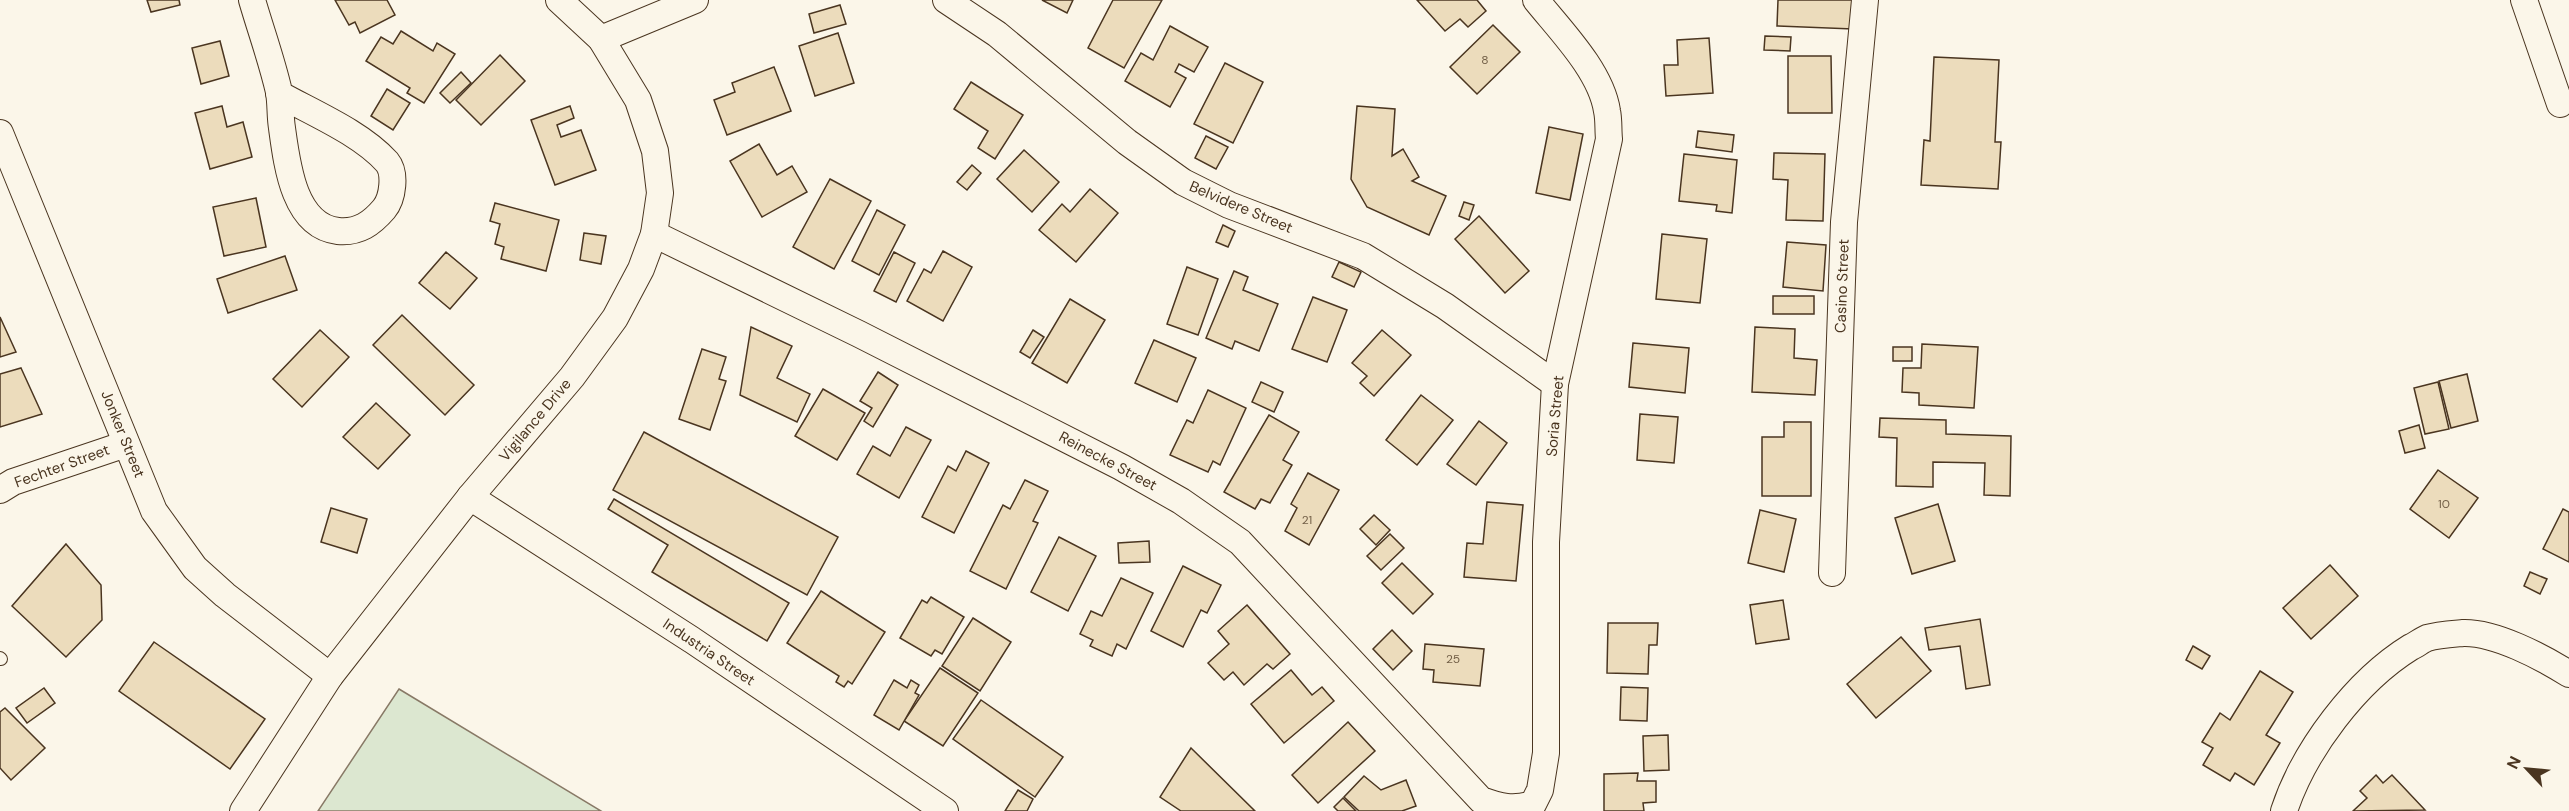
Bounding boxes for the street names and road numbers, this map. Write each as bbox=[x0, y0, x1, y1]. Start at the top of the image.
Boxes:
street label: Belvidere Street bbox=[1186, 176, 1296, 238]
street label: Casino Street bbox=[1830, 239, 1854, 333]
street label: Vigilance Drive bbox=[494, 374, 576, 466]
street label: Soria Street bbox=[1541, 374, 1569, 457]
street label: Jonker Street bbox=[96, 387, 150, 481]
street label: Reinecke Street bbox=[1055, 427, 1161, 495]
street label: Fechter Street bbox=[12, 440, 112, 492]
street label: Industria Street bbox=[659, 614, 759, 690]

